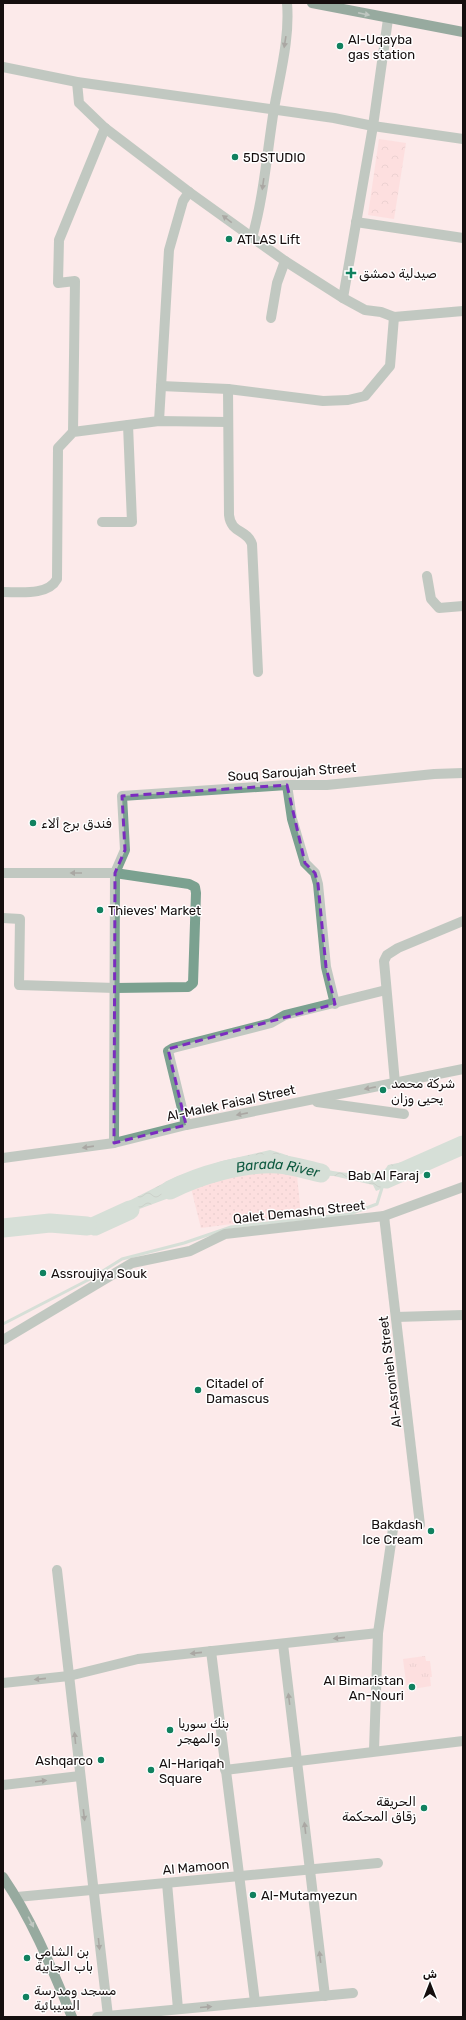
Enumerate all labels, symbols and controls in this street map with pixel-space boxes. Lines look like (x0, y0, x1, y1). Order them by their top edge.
one-way arrow (357, 11, 370, 17)
place label: Al-Uqayba gas station (348, 32, 415, 63)
one-way arrow (282, 36, 288, 48)
marker: Al-Uqayba gas station (335, 41, 345, 51)
place label: 5DSTUDIO (243, 150, 306, 165)
marker: 5DSTUDIO (230, 152, 240, 162)
one-way arrow (260, 178, 266, 190)
one-way arrow (221, 215, 232, 223)
place label: ATLAS Lift (237, 232, 300, 247)
marker: ATLAS Lift (224, 234, 234, 244)
place label: صيدلية دمشق (359, 266, 437, 282)
marker: صيدلية دمشق (346, 268, 356, 278)
street label: Souq Saroujah Street (227, 760, 357, 784)
place label: فندق برج ألاء (41, 816, 112, 833)
marker: فندق برج ألاء (28, 818, 38, 828)
one-way arrow (69, 870, 82, 876)
place label: Thieves' Market (108, 903, 201, 918)
marker: Thieves' Market (95, 905, 105, 915)
place label: شركة محمد يحيى وزان (391, 1076, 455, 1107)
street label: Al-Malek Faisal Street (165, 1082, 297, 1124)
marker: شركة محمد يحيى وزان (378, 1085, 388, 1095)
one-way arrow (364, 1086, 376, 1092)
one-way arrow (236, 1111, 249, 1117)
one-way arrow (82, 1144, 94, 1150)
water label: Barada River (234, 1155, 322, 1181)
place label: Bab Al Faraj (348, 1168, 419, 1183)
marker: Bab Al Faraj (422, 1170, 432, 1180)
street label: Qalet Demashq Street (232, 1198, 366, 1226)
place label: Assroujiya Souk (51, 1266, 147, 1281)
marker: Assroujiya Souk (38, 1268, 48, 1278)
street label: Al-Asronieh Street (376, 1315, 404, 1429)
place label: Citadel of Damascus (206, 1376, 269, 1406)
marker: Citadel of Damascus (193, 1385, 203, 1395)
place label: Bakdash Ice Cream (362, 1517, 423, 1547)
marker: Bakdash Ice Cream (426, 1526, 436, 1536)
one-way arrow (333, 1634, 345, 1641)
one-way arrow (190, 1650, 202, 1656)
place label: Al Bimaristan An-Nouri (324, 1673, 404, 1703)
one-way arrow (34, 1676, 46, 1682)
marker: Al Bimaristan An-Nouri (407, 1682, 417, 1692)
one-way arrow (286, 1693, 293, 1705)
place label: بنك سوريا والمهجر (177, 1716, 229, 1747)
marker: بنك سوريا والمهجر (165, 1725, 175, 1735)
one-way arrow (72, 1731, 79, 1744)
place label: Ashqarco (35, 1753, 93, 1768)
marker: Ashqarco (96, 1755, 106, 1765)
place label: Al-Hariqah Square (159, 1756, 224, 1786)
marker: Al-Hariqah Square (146, 1765, 156, 1775)
one-way arrow (35, 1778, 47, 1784)
place label: الحريقة زقاق المحكمة (342, 1794, 416, 1825)
marker: الحريقة زقاق المحكمة (419, 1803, 429, 1813)
one-way arrow (81, 1809, 87, 1821)
one-way arrow (302, 1822, 308, 1834)
street label: Al Mamoon (162, 1857, 230, 1877)
place label: Al-Mutamyezun (261, 1888, 357, 1903)
marker: Al-Mutamyezun (248, 1890, 258, 1900)
one-way arrow (28, 1916, 34, 1928)
one-way arrow (96, 1938, 103, 1950)
place label: بن الشامي باب الجابية (35, 1944, 93, 1974)
one-way arrow (317, 1951, 324, 1963)
marker: بن الشامي باب الجابية (22, 1953, 32, 1963)
north arrow (410, 1964, 450, 2004)
text: ش (423, 1968, 437, 1981)
place label: مسجد ومدرسة السيبائية (34, 1983, 116, 2013)
marker: مسجد ومدرسة السيبائية (21, 1992, 31, 2002)
one-way arrow (200, 2003, 212, 2010)

